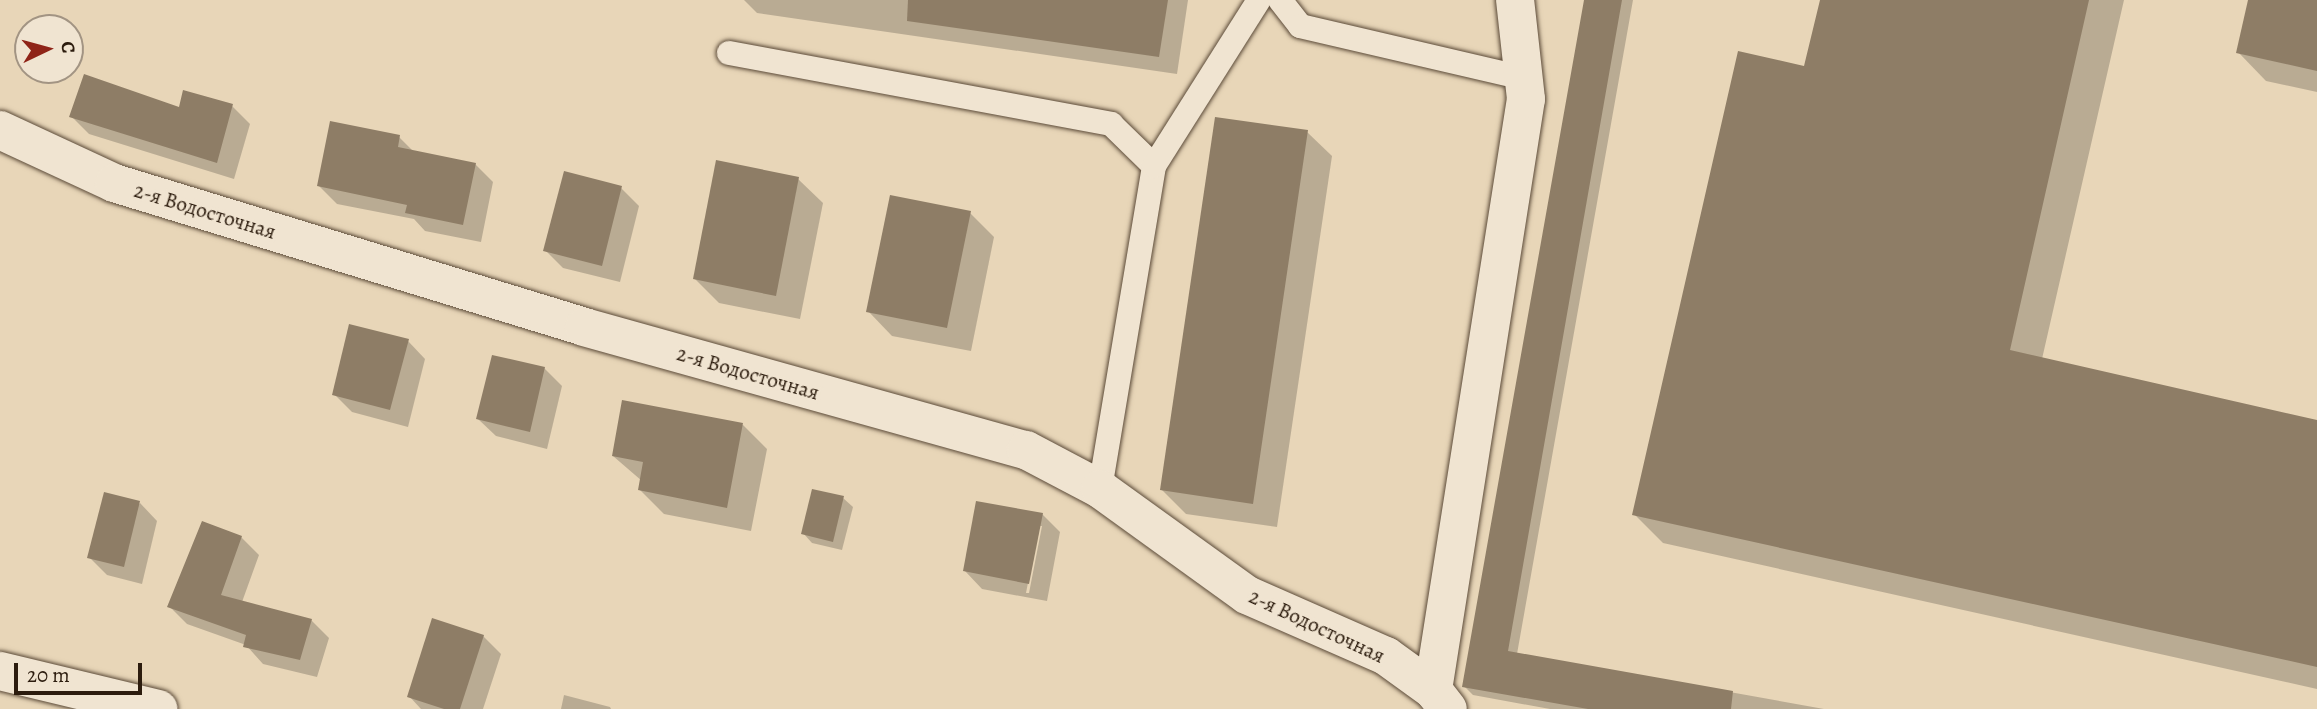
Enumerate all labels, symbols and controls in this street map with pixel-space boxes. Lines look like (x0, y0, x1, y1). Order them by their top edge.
north arrow (14, 14, 84, 84)
text: С (54, 40, 81, 54)
street label: 2-я Водосточная (131, 177, 279, 245)
street label: 2-я Водосточная (674, 341, 822, 405)
street label: 2-я Водосточная (1245, 584, 1389, 668)
scale bar (18, 650, 145, 694)
text: 20 m (27, 661, 70, 689)

